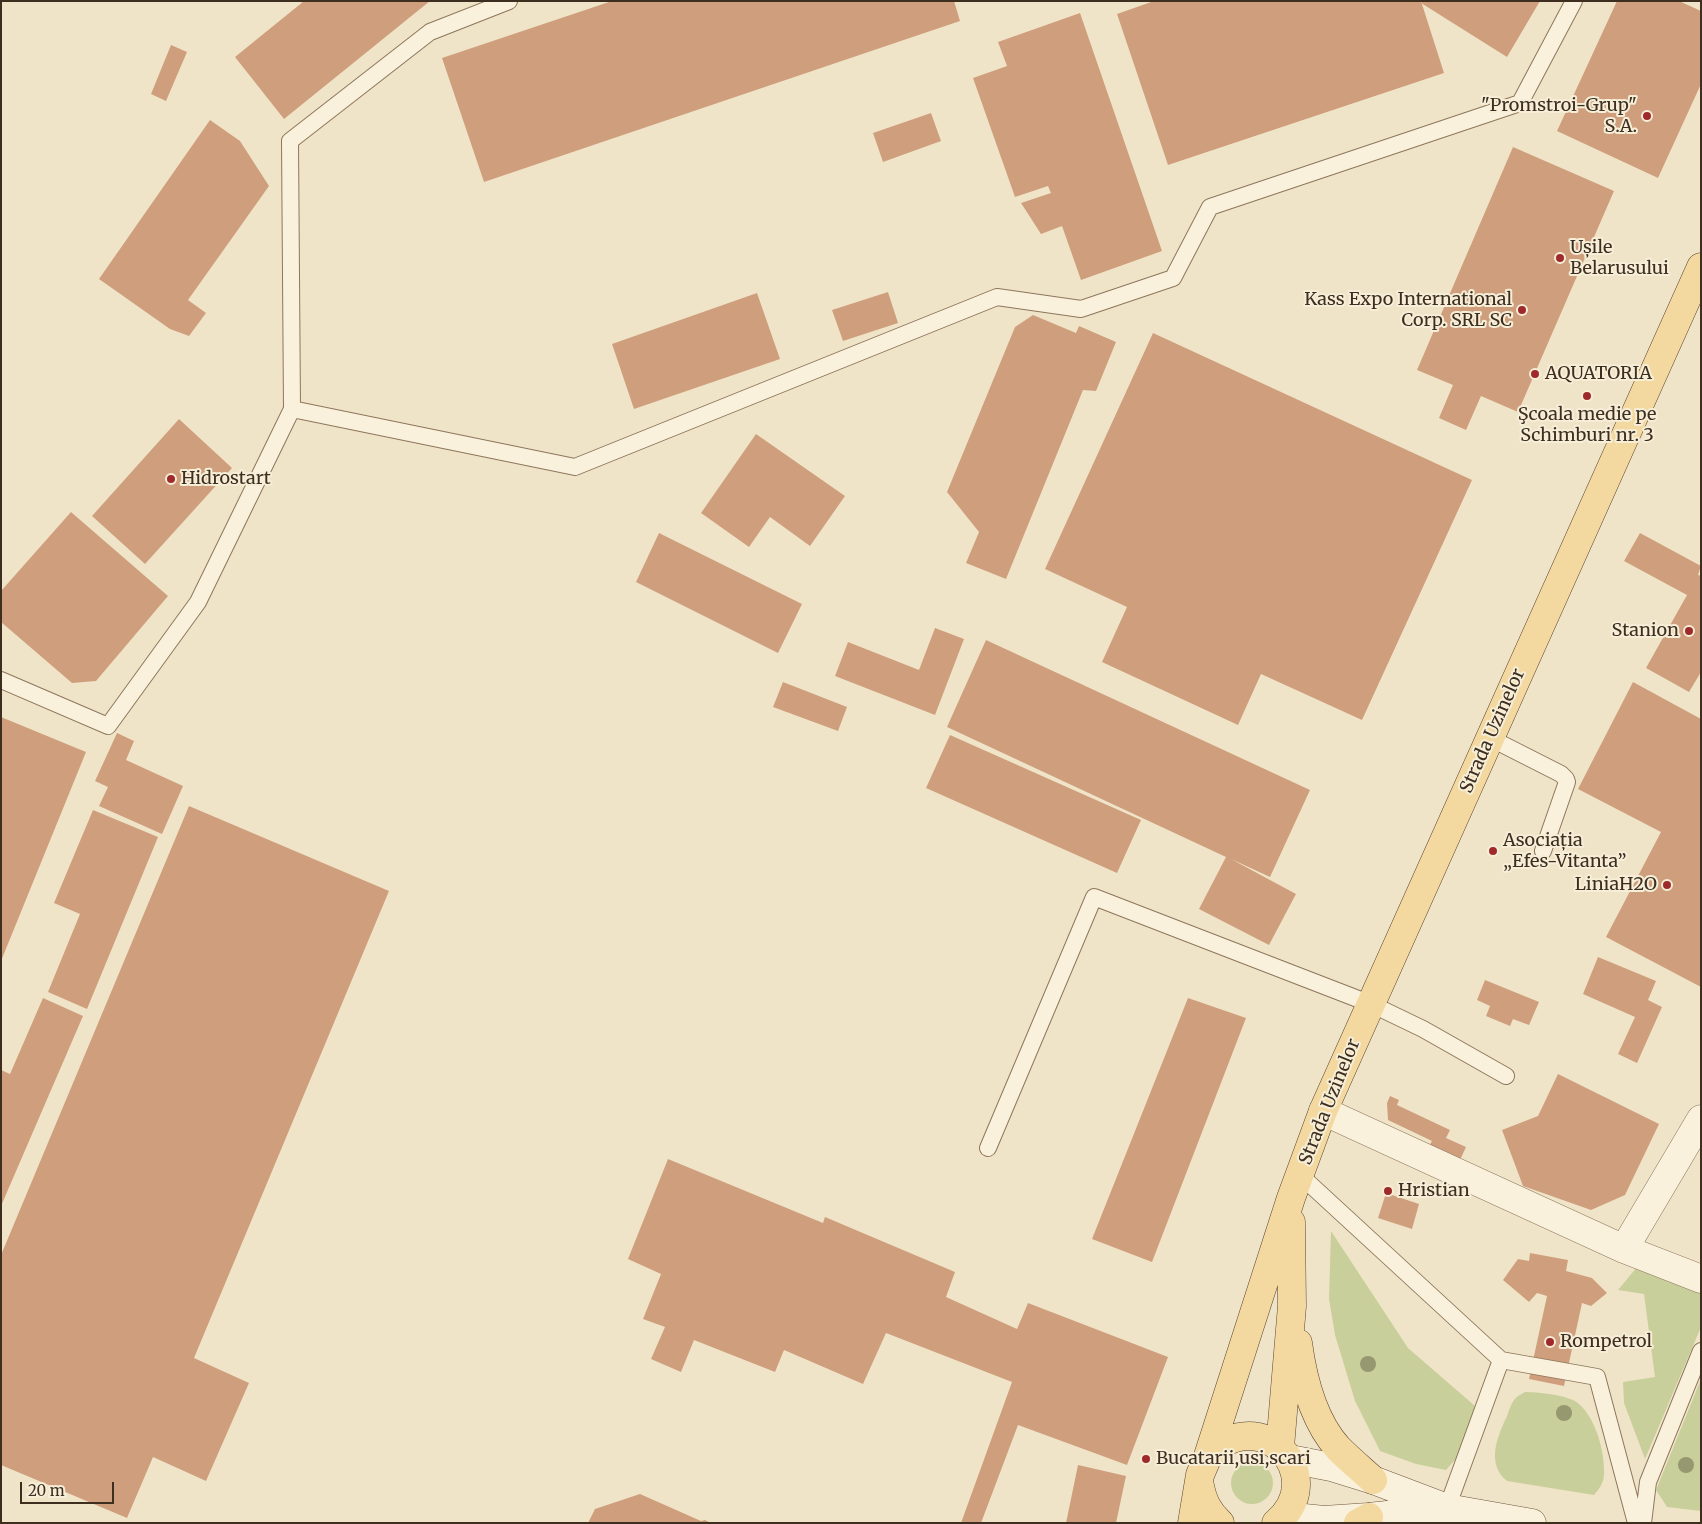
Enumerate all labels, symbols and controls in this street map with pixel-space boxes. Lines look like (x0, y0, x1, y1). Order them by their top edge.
place label: "Promstroi-Grup" S.A. (1481, 95, 1637, 138)
marker: "Promstroi-Grup" S.A. (1641, 110, 1653, 122)
place label: Ușile Belarusului (1570, 237, 1669, 280)
marker: Ușile Belarusului (1554, 252, 1566, 264)
place label: Kass Expo International Corp. SRL SC (1304, 289, 1512, 332)
marker: Kass Expo International Corp. SRL SC (1516, 304, 1528, 316)
place label: AQUATORIA (1545, 363, 1652, 385)
marker: AQUATORIA (1529, 368, 1541, 380)
marker: Şcoala medie pe Schimburi nr. 3 (1581, 390, 1593, 402)
place label: Şcoala medie pe Schimburi nr. 3 (1518, 404, 1656, 446)
place label: Hidrostart (181, 468, 271, 490)
marker: Hidrostart (165, 473, 177, 485)
place label: Stanion (1612, 620, 1679, 642)
marker: Stanion (1683, 625, 1695, 637)
street label: Strada Uzinelor (1456, 665, 1530, 797)
place label: Asociația „Efes-Vitanta” (1503, 830, 1626, 872)
marker: Asociația „Efes-Vitanta” (1487, 845, 1499, 857)
place label: LiniaH2O (1575, 874, 1657, 896)
marker: LiniaH2O (1661, 879, 1673, 891)
street label: Strada Uzinelor (1295, 1036, 1365, 1168)
place label: Hristian (1398, 1180, 1470, 1202)
marker: Hristian (1382, 1185, 1394, 1197)
place label: Rompetrol (1560, 1331, 1652, 1353)
marker: Rompetrol (1544, 1336, 1556, 1348)
place label: Bucatarii,usi,scari (1156, 1448, 1311, 1470)
marker: Bucatarii,usi,scari (1140, 1453, 1152, 1465)
scale bar (22, 1472, 116, 1504)
text: 20 m (28, 1481, 65, 1500)

